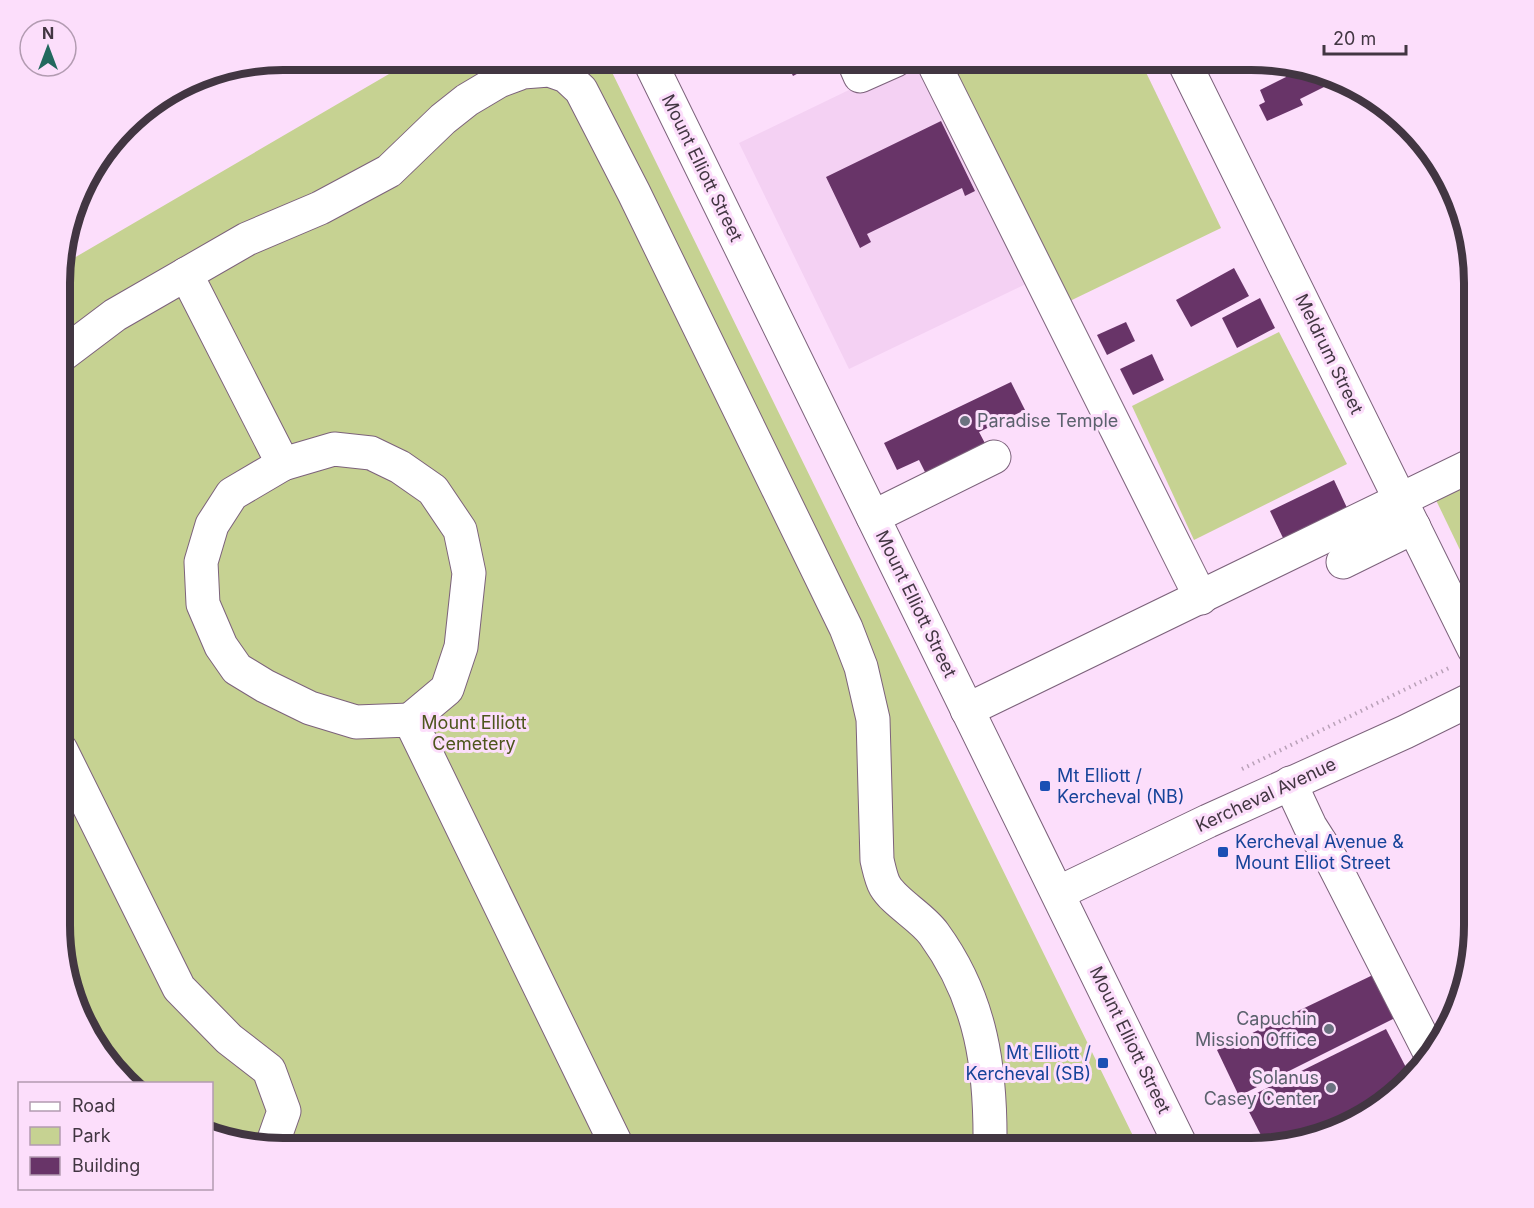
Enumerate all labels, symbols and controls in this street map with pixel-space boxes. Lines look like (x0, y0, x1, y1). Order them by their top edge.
north arrow (18, 18, 78, 78)
scale bar (1324, 18, 1406, 56)
text: N (42, 23, 54, 43)
text: 20 m (1333, 28, 1376, 49)
street label: Mount Elliott Street (658, 91, 747, 245)
street label: Meldrum Street (1291, 290, 1368, 417)
place label: Paradise Temple (977, 410, 1118, 431)
marker: Paradise Temple (958, 414, 972, 428)
street label: Mount Elliott Street (872, 527, 961, 681)
park label: Mount Elliott Cemetery (421, 712, 527, 754)
street label: Kercheval Avenue (1192, 753, 1339, 836)
place label: Mt Elliott / Kercheval (NB) (1057, 765, 1184, 807)
marker: Mt Elliott / Kercheval (NB) (1038, 779, 1052, 793)
place label: Kercheval Avenue & Mount Elliot Street (1235, 831, 1404, 873)
marker: Kercheval Avenue & Mount Elliot Street (1216, 845, 1230, 859)
street label: Mount Elliott Street (1086, 963, 1175, 1117)
place label: Capuchin Mission Office (1195, 1008, 1317, 1050)
marker: Capuchin Mission Office (1322, 1022, 1336, 1036)
place label: Mt Elliott / Kercheval (SB) (966, 1042, 1092, 1084)
marker: Mt Elliott / Kercheval (SB) (1096, 1056, 1110, 1070)
place label: Solanus Casey Center (1204, 1067, 1319, 1109)
marker: Solanus Casey Center (1324, 1081, 1338, 1095)
legend (18, 1082, 213, 1190)
text: Road (72, 1095, 115, 1116)
text: Park (72, 1125, 111, 1146)
text: Building (72, 1155, 140, 1176)

